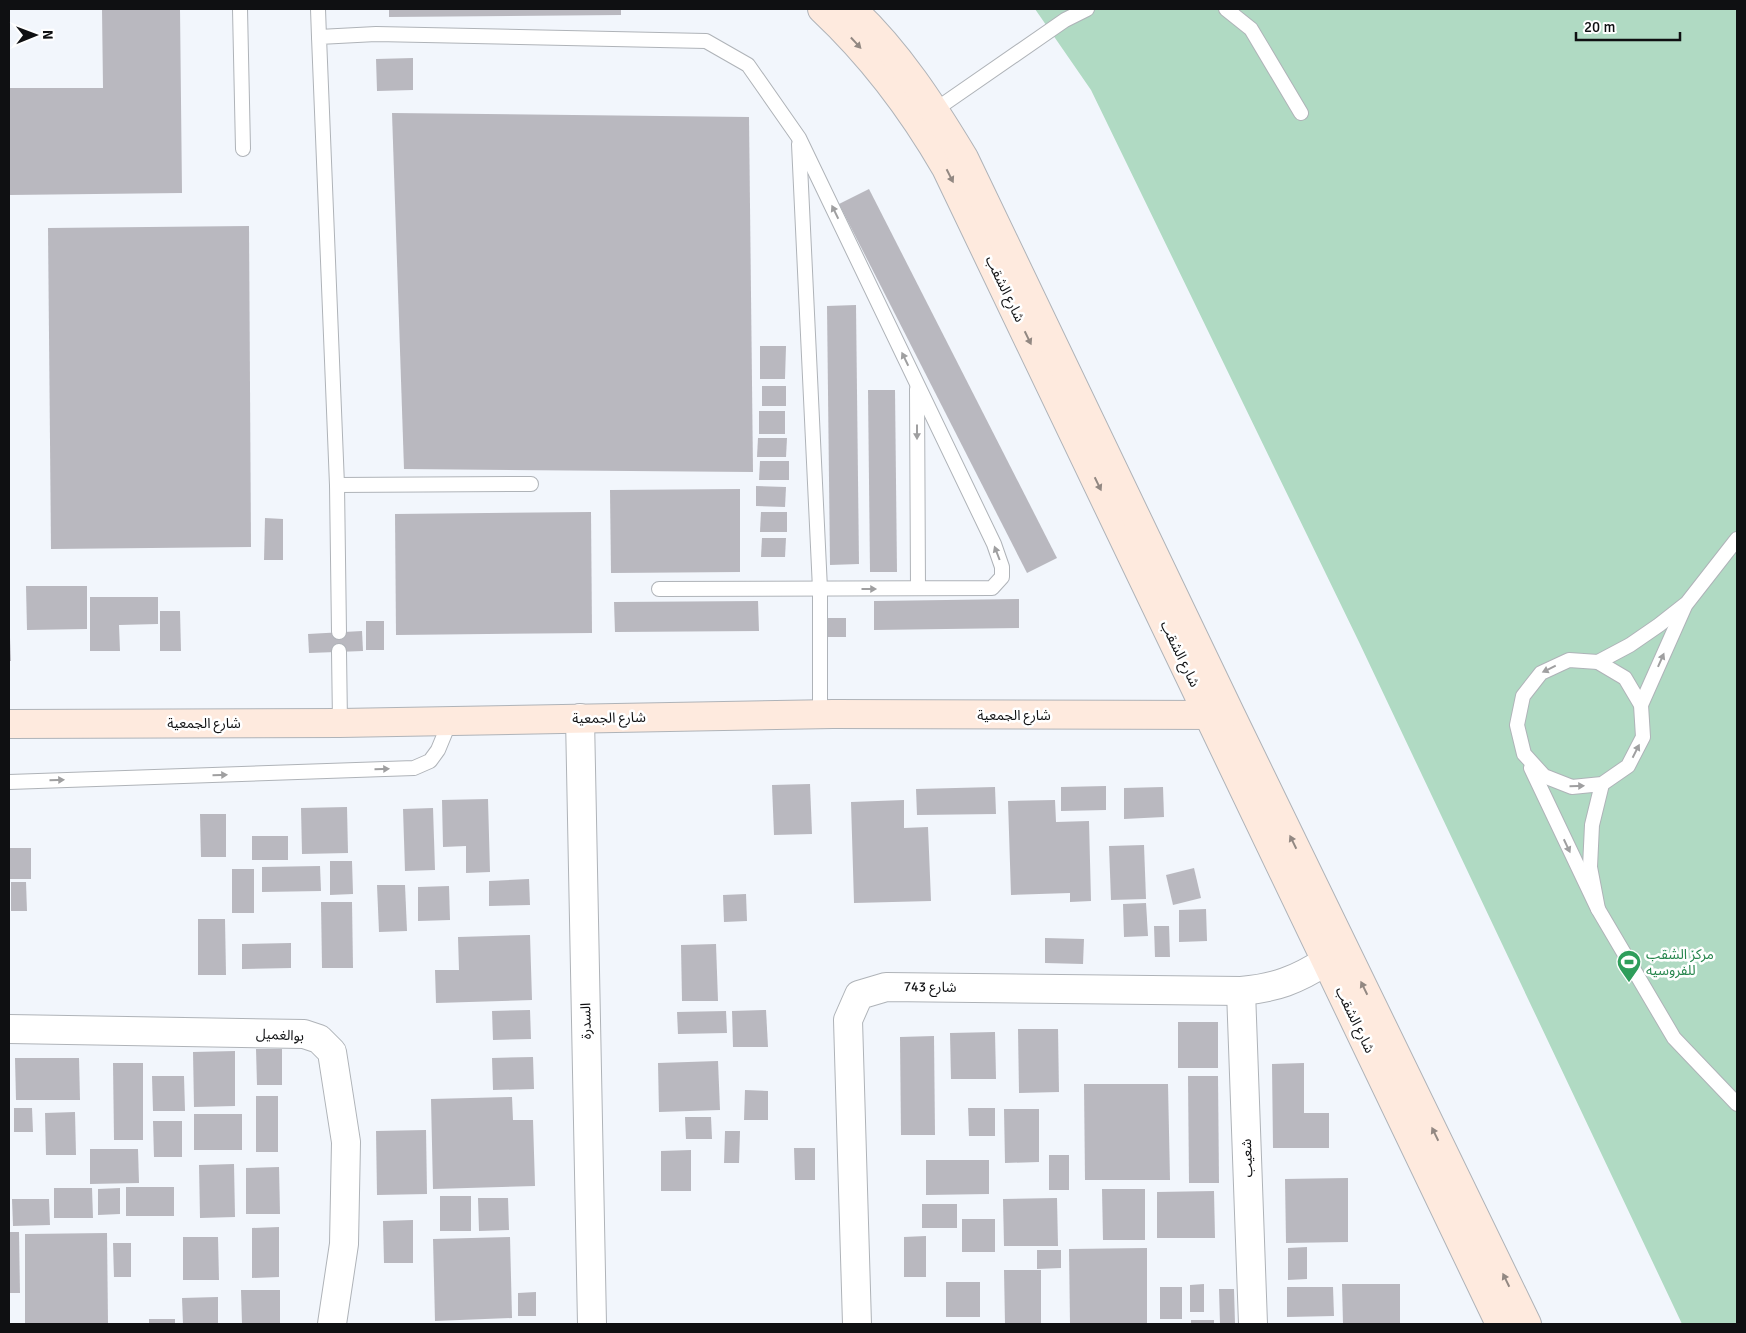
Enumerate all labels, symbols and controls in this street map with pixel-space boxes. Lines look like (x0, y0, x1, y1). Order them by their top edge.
north arrow (10, 10, 60, 60)
scale bar (1576, 10, 1680, 42)
text: 20 m (1584, 18, 1615, 36)
text: N (39, 30, 56, 40)
one-way arrow (850, 37, 862, 49)
one-way arrow (946, 168, 954, 183)
one-way arrow (830, 205, 838, 219)
street label: شارع الشقب (980, 253, 1028, 326)
one-way arrow (1024, 331, 1032, 345)
one-way arrow (901, 352, 909, 366)
one-way arrow (913, 425, 921, 441)
one-way arrow (1095, 477, 1103, 491)
one-way arrow (993, 545, 1001, 560)
one-way arrow (861, 585, 877, 593)
street label: شارع الشقب (1155, 618, 1203, 691)
one-way arrow (1658, 653, 1666, 667)
one-way arrow (1542, 666, 1556, 674)
street label: شارع الجمعية (977, 707, 1051, 726)
street label: شارع الجمعية (572, 709, 646, 729)
street label: شارع الجمعية (167, 715, 241, 734)
one-way arrow (1632, 744, 1640, 758)
one-way arrow (375, 765, 391, 773)
one-way arrow (212, 770, 228, 778)
one-way arrow (50, 776, 66, 784)
one-way arrow (1569, 782, 1585, 790)
one-way arrow (1289, 835, 1297, 849)
one-way arrow (1563, 838, 1571, 853)
place label: مركز الشقب للفروسيه (1646, 946, 1714, 979)
sports icon: مركز الشقب للفروسيه (1616, 949, 1642, 983)
street label: شارع 743 (903, 978, 957, 998)
one-way arrow (1360, 981, 1368, 995)
street label: شارع الشقب (1330, 984, 1378, 1057)
street label: السدرة (577, 1003, 595, 1039)
street label: بوالغميل (255, 1025, 305, 1045)
one-way arrow (1431, 1127, 1439, 1141)
street label: شعيب (1238, 1138, 1256, 1178)
one-way arrow (1501, 1273, 1510, 1288)

